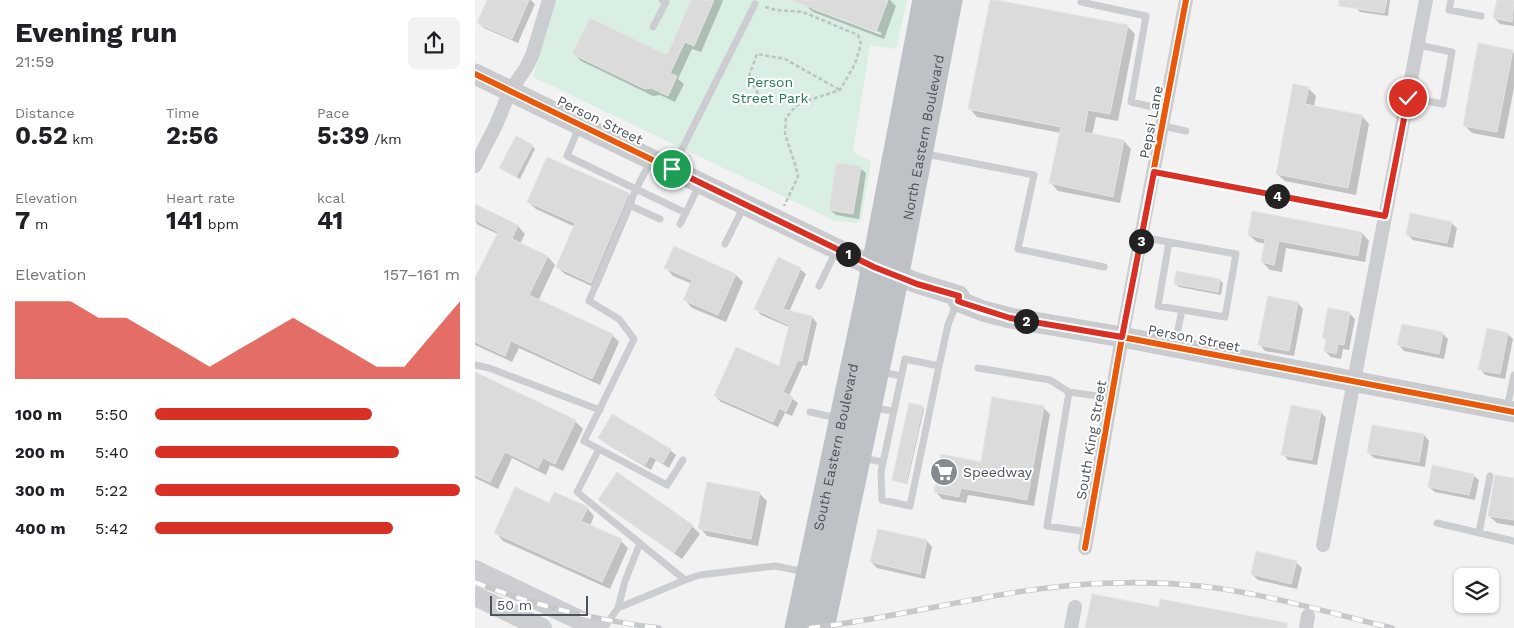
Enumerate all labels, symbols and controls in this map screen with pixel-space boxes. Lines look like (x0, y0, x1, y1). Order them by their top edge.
text: Evening run (15, 16, 177, 49)
button: share (408, 17, 460, 69)
text: 21:59 (15, 52, 55, 71)
street label: North Eastern Boulevard (899, 53, 947, 222)
park label: Person Street Park (731, 74, 809, 106)
pin (1387, 77, 1429, 119)
street label: Pepsi Lane (1136, 84, 1166, 160)
icon: check (1394, 84, 1422, 112)
street label: Person Street (555, 92, 646, 148)
text: Distance (15, 105, 75, 121)
text: Time (166, 105, 199, 121)
text: Pace (317, 105, 349, 121)
text: 0.52 (15, 121, 68, 150)
text: 2:56 (166, 121, 218, 150)
text: 5:39 (317, 121, 369, 150)
text: km (68, 131, 94, 147)
text: /km (369, 131, 402, 147)
pin (651, 148, 693, 190)
icon: arrive (658, 155, 686, 183)
pin: 4 (1265, 184, 1289, 208)
text: 4 (1273, 188, 1282, 204)
text: Elevation (15, 190, 78, 206)
text: Heart rate (166, 190, 235, 206)
text: kcal (317, 190, 345, 206)
text: 7 (15, 206, 30, 235)
text: 141 (166, 206, 203, 235)
text: 41 (317, 206, 343, 235)
text: m (30, 216, 48, 232)
text: bpm (203, 216, 239, 232)
pin: 3 (1129, 228, 1153, 254)
text: 3 (1137, 233, 1146, 249)
pin: 1 (835, 242, 861, 266)
text: 1 (845, 246, 852, 262)
text: Elevation (15, 265, 86, 284)
text: 157–161 m (383, 265, 460, 284)
pin: 2 (1013, 308, 1039, 334)
text: 2 (1022, 313, 1031, 329)
street label: Person Street (1147, 321, 1241, 355)
street label: South Eastern Boulevard (810, 362, 861, 532)
street label: South King Street (1073, 379, 1109, 501)
text: 100 m (15, 405, 62, 424)
text: 5:50 (95, 405, 128, 424)
text: 200 m (15, 443, 65, 462)
text: 5:40 (95, 443, 129, 462)
supermarket icon: Speedway (929, 457, 959, 487)
place label: Speedway (963, 464, 1033, 480)
text: 300 m (15, 481, 65, 500)
text: 5:22 (95, 481, 128, 500)
text: 400 m (15, 519, 66, 538)
text: 5:42 (95, 519, 128, 538)
map controls (1454, 568, 1499, 613)
button: layers (1454, 568, 1499, 613)
scale bar (490, 593, 587, 616)
text: 50 m (497, 597, 532, 613)

